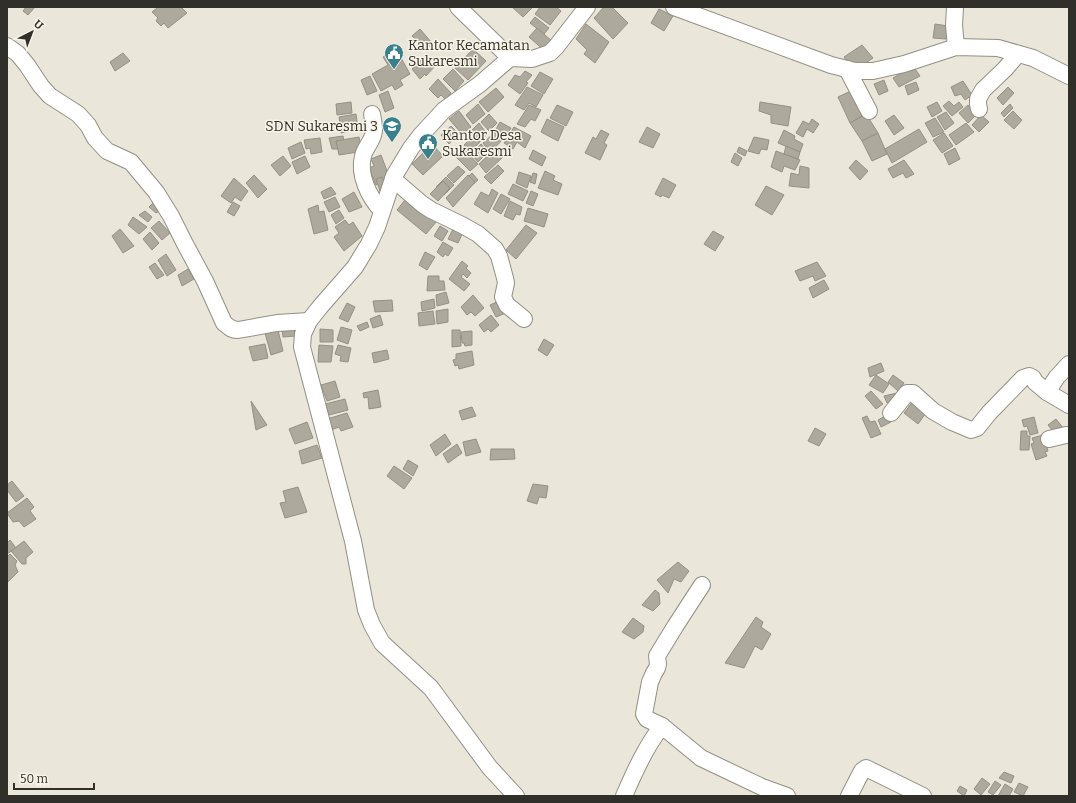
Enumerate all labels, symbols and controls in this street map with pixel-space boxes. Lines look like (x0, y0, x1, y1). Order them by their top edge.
north arrow (12, 12, 52, 52)
text: U (31, 17, 46, 33)
place label: Kantor Kecamatan Sukaresmi (408, 37, 530, 70)
public building icon: Kantor Kecamatan Sukaresmi (383, 42, 405, 70)
school or university icon: SDN Sukaresmi 3 (381, 115, 403, 143)
place label: SDN Sukaresmi 3 (265, 118, 378, 135)
place label: Kantor Desa Sukaresmi (442, 127, 522, 160)
public building icon: Kantor Desa Sukaresmi (417, 132, 439, 160)
scale bar (14, 765, 94, 791)
text: 50 m (20, 772, 49, 786)

